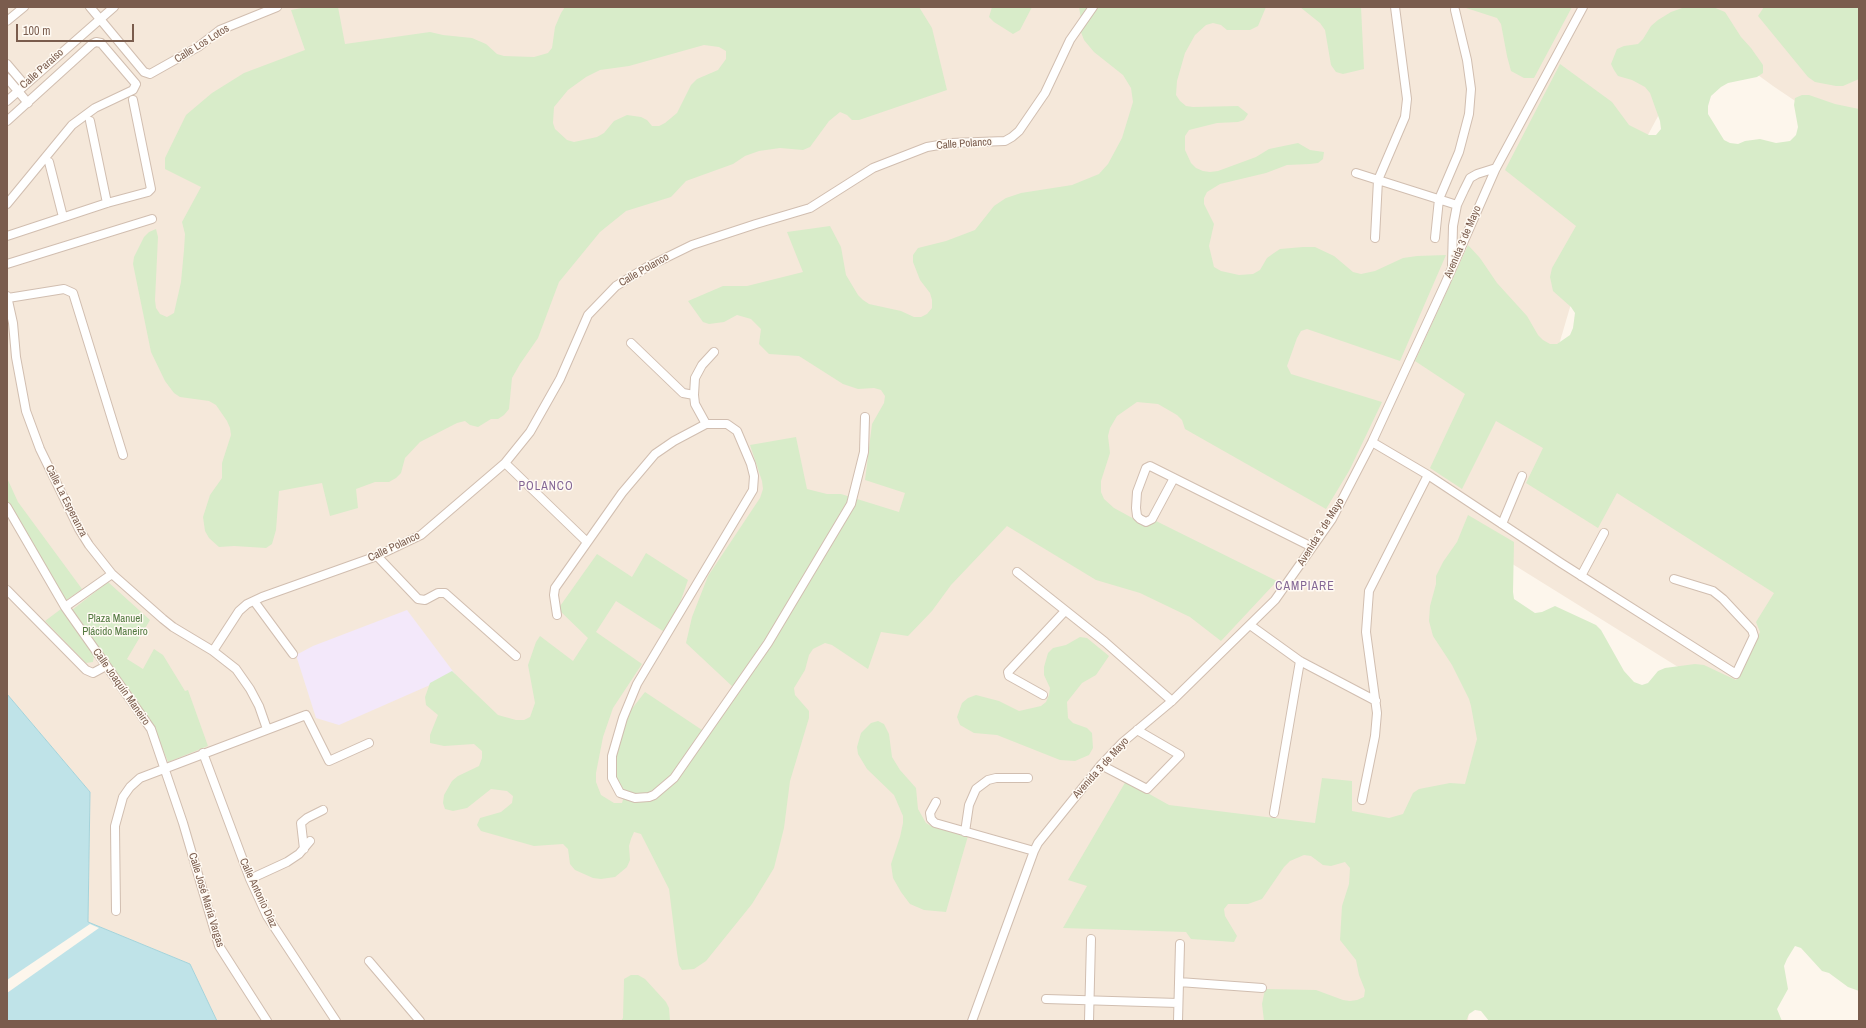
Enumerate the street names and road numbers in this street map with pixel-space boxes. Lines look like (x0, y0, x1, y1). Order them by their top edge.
street label: Calle Los Lotos (172, 22, 232, 66)
street label: Calle Paraíso (17, 46, 67, 92)
street label: Calle Polanco (936, 135, 992, 153)
street label: Avenida 3 de Mayo (1442, 204, 1484, 280)
street label: Calle Polanco (617, 250, 671, 290)
street label: Calle La Esperanza (42, 463, 90, 539)
street label: Avenida 3 de Mayo (1295, 496, 1347, 568)
street label: Calle Polanco (366, 529, 422, 565)
street label: Calle Joaquín Maneiro (90, 646, 152, 728)
street label: Avenida 3 de Mayo (1070, 735, 1132, 801)
street label: Calle José María Vargas (185, 851, 227, 949)
street label: Calle Antonio Díaz (236, 856, 280, 930)

